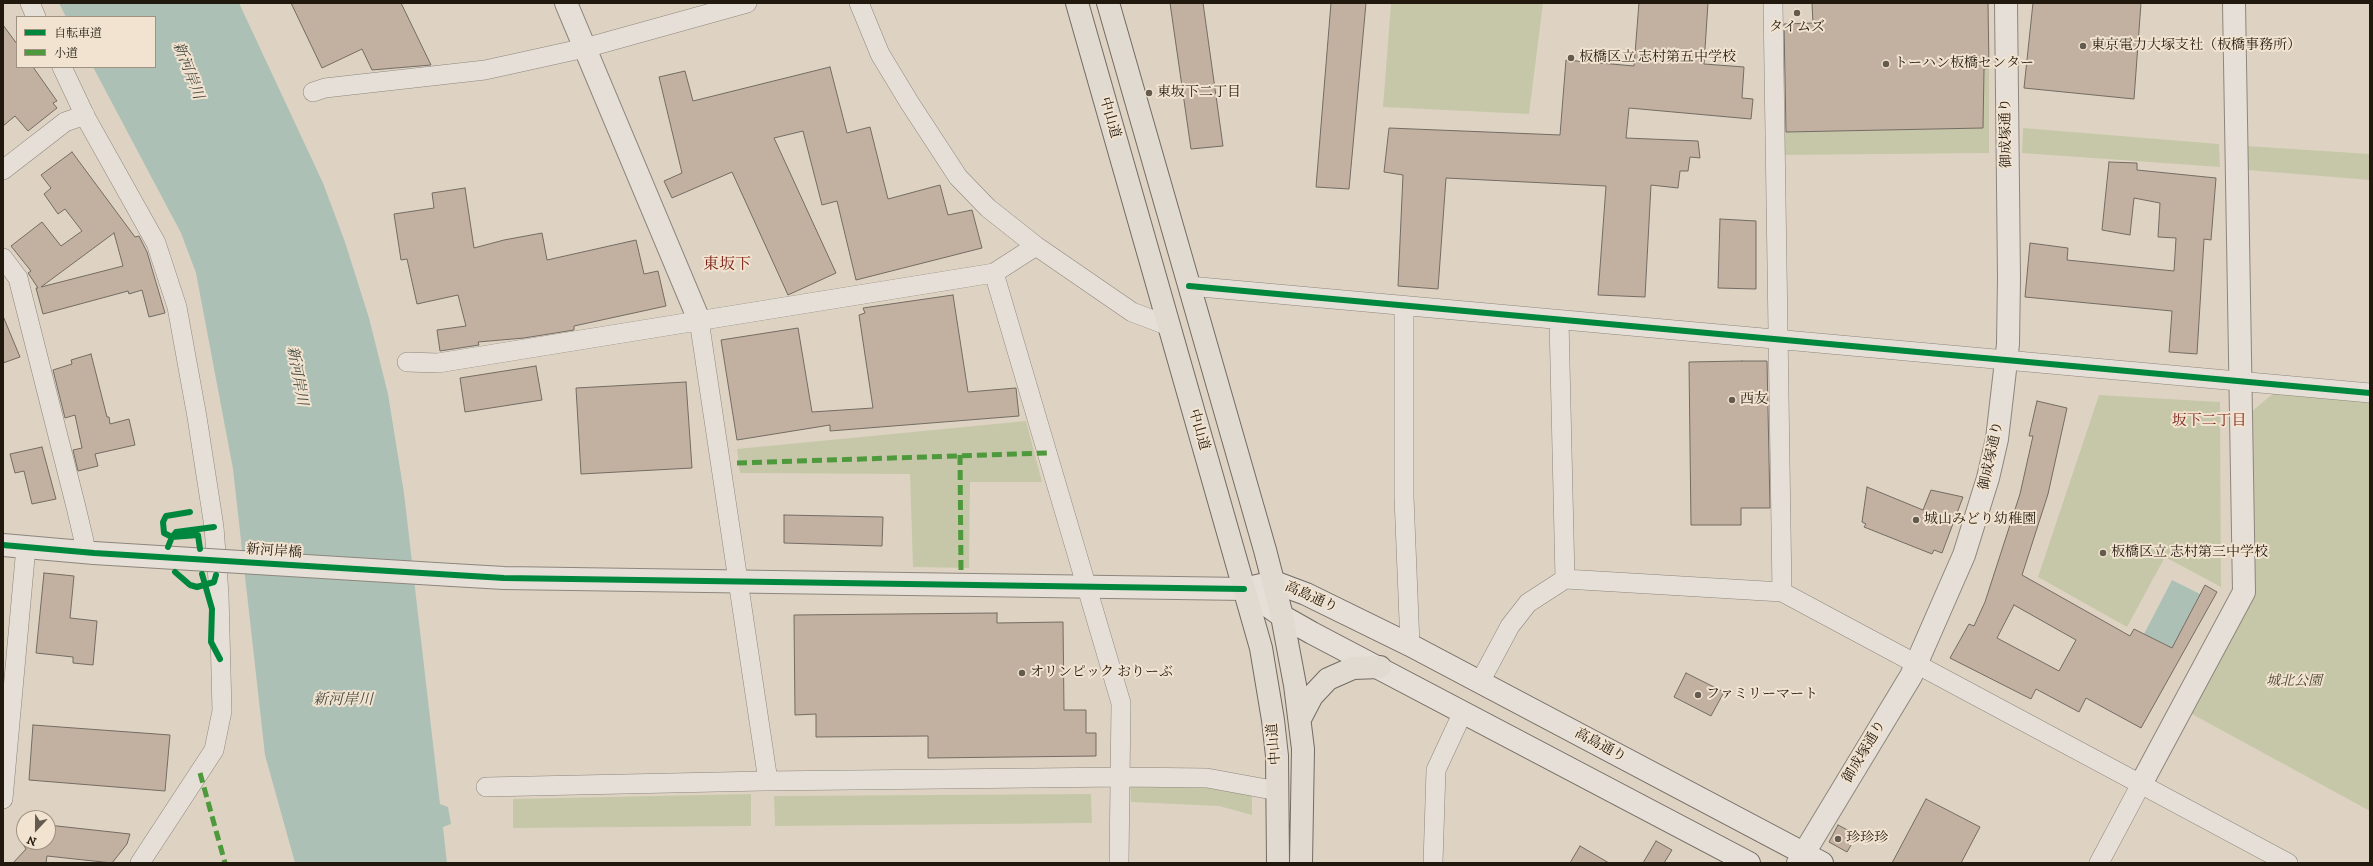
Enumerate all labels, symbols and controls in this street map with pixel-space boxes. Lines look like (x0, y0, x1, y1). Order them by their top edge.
marker: タイムズ (1792, 8, 1802, 18)
legend (16, 16, 156, 68)
place label: タイムズ (1769, 20, 1825, 36)
text: 自転車道 (54, 26, 102, 41)
place label: 東京電力大塚支社（板橋事務所） (2091, 38, 2301, 54)
water label: 新河岸川 (168, 40, 206, 102)
marker: 東京電力大塚支社（板橋事務所） (2078, 41, 2088, 51)
text: 小道 (54, 46, 78, 61)
place label: 板橋区立 志村第五中学校 (1579, 50, 1736, 66)
marker: 板橋区立 志村第五中学校 (1566, 53, 1576, 63)
place label: トーハン板橋センター (1894, 56, 2034, 72)
marker: トーハン板橋センター (1881, 59, 1891, 69)
place label: 東坂下二丁目 (1157, 85, 1241, 101)
marker: 東坂下二丁目 (1144, 88, 1154, 98)
street label: 中山道 (1095, 95, 1123, 141)
street label: 御成塚通り (1998, 98, 2016, 168)
district label: 東坂下 (703, 256, 751, 276)
water label: 新河岸川 (282, 345, 310, 407)
place label: 西友 (1740, 392, 1768, 408)
marker: 西友 (1727, 395, 1737, 405)
street label: 中山道 (1184, 407, 1212, 453)
district label: 坂下二丁目 (2172, 413, 2246, 431)
street label: 御成塚通り (1977, 420, 2007, 492)
place label: 城山みどり幼稚園 (1924, 512, 2036, 528)
marker: 城山みどり幼稚園 (1911, 515, 1921, 525)
street label: 新河岸橋 (245, 542, 303, 562)
place label: 板橋区立 志村第三中学校 (2111, 545, 2268, 561)
marker: 板橋区立 志村第三中学校 (2098, 548, 2108, 558)
street label: 高島通り (1282, 579, 1340, 617)
place label: オリンピック おりーぶ (1030, 665, 1173, 681)
marker: オリンピック おりーぶ (1017, 668, 1027, 678)
park label: 城北公園 (2266, 674, 2322, 690)
place label: ファミリーマート (1706, 687, 1818, 703)
marker: ファミリーマート (1693, 690, 1703, 700)
water label: 新河岸川 (313, 692, 373, 710)
street label: 御成塚通り (1840, 718, 1890, 786)
street label: 中山道 (1265, 722, 1285, 766)
street label: 高島通り (1571, 725, 1629, 767)
north arrow (16, 810, 56, 850)
place label: 珍珍珍 (1846, 831, 1888, 847)
text: N (25, 832, 39, 848)
marker: 珍珍珍 (1833, 834, 1843, 844)

